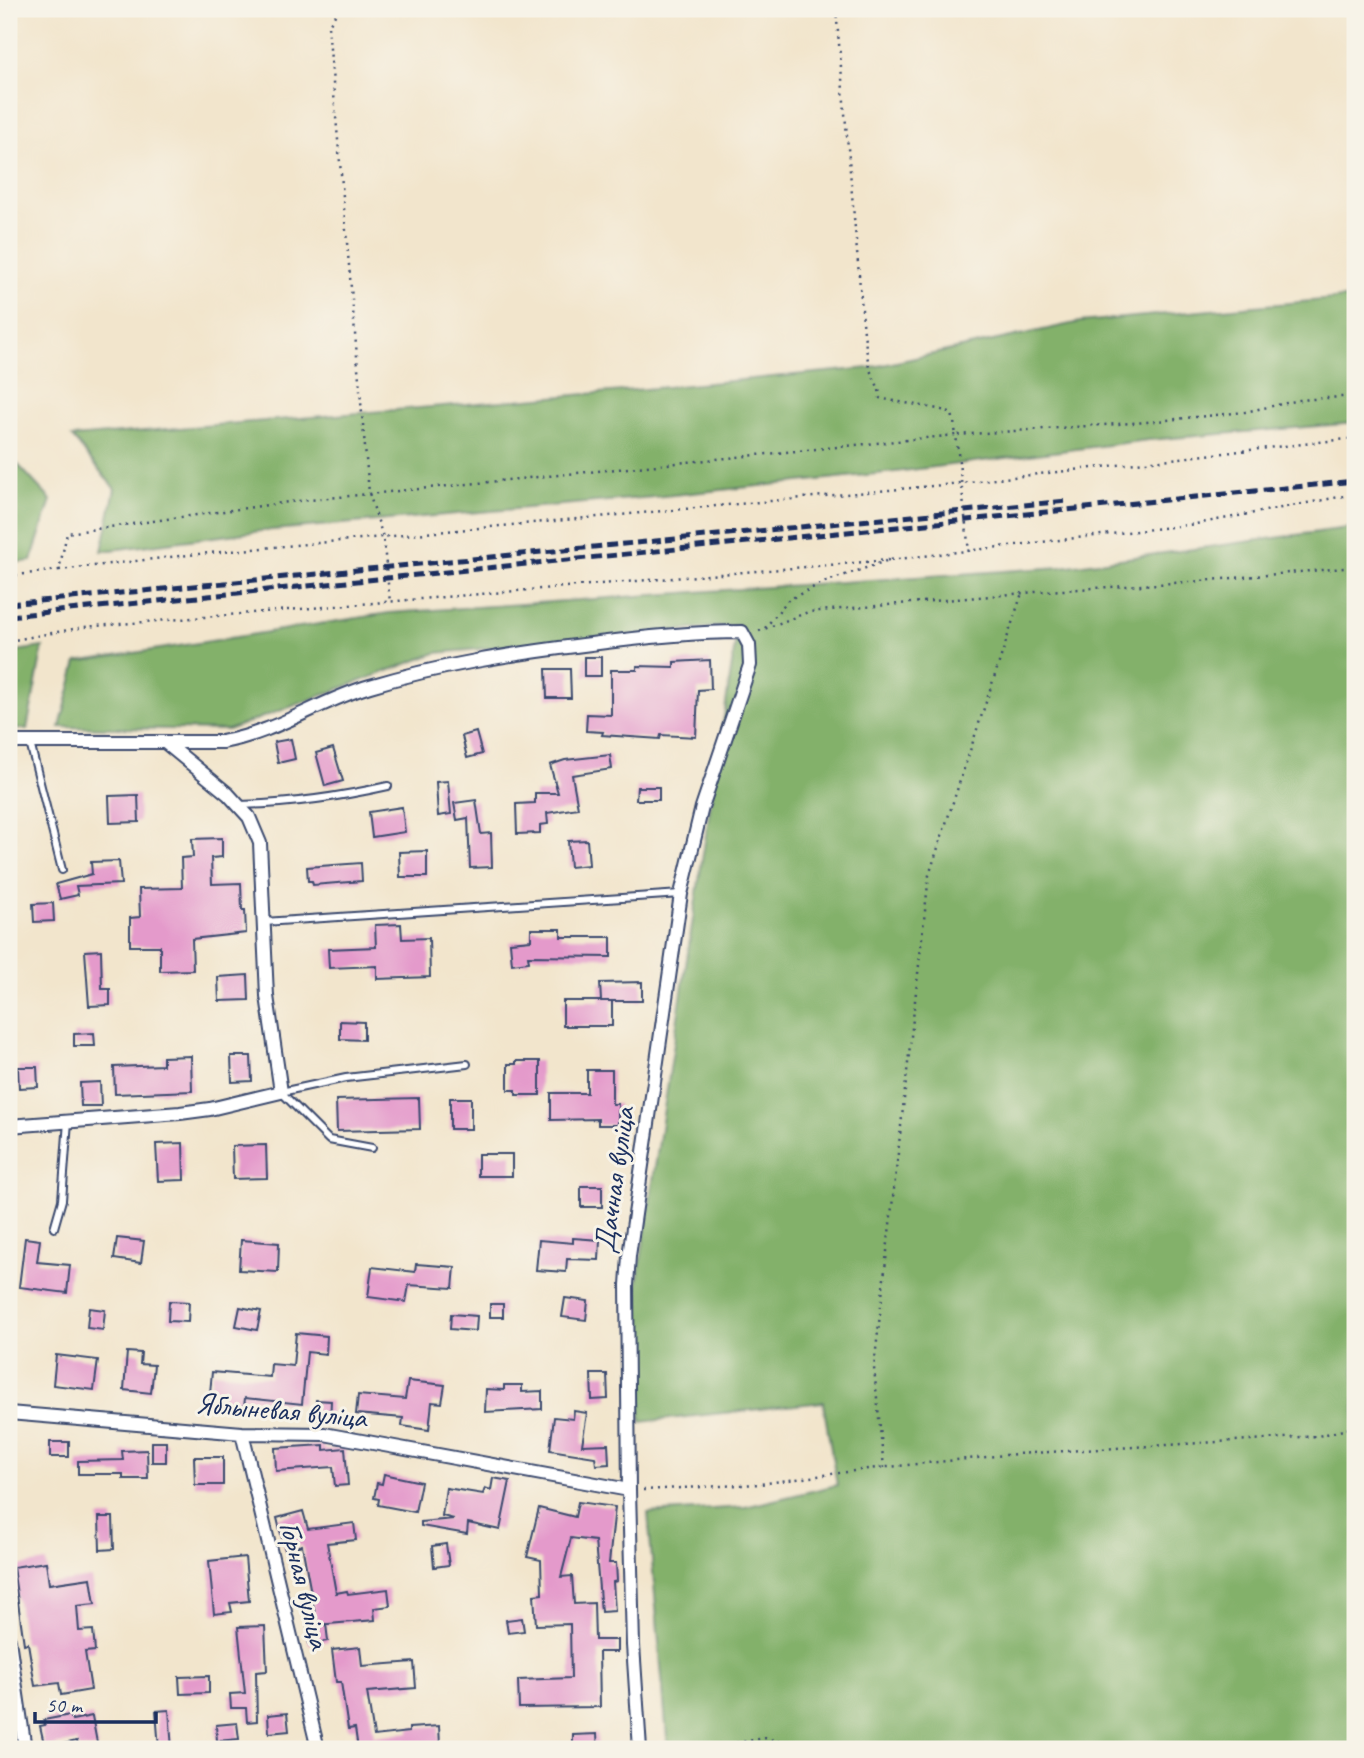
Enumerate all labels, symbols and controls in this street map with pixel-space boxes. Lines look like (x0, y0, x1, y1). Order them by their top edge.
street label: Дачная вуліца (585, 1103, 643, 1255)
street label: Яблыневая вуліца (194, 1384, 370, 1437)
street label: Горная вуліца (271, 1517, 340, 1655)
scale bar (35, 1681, 156, 1725)
text: 50 m (46, 1692, 84, 1718)

